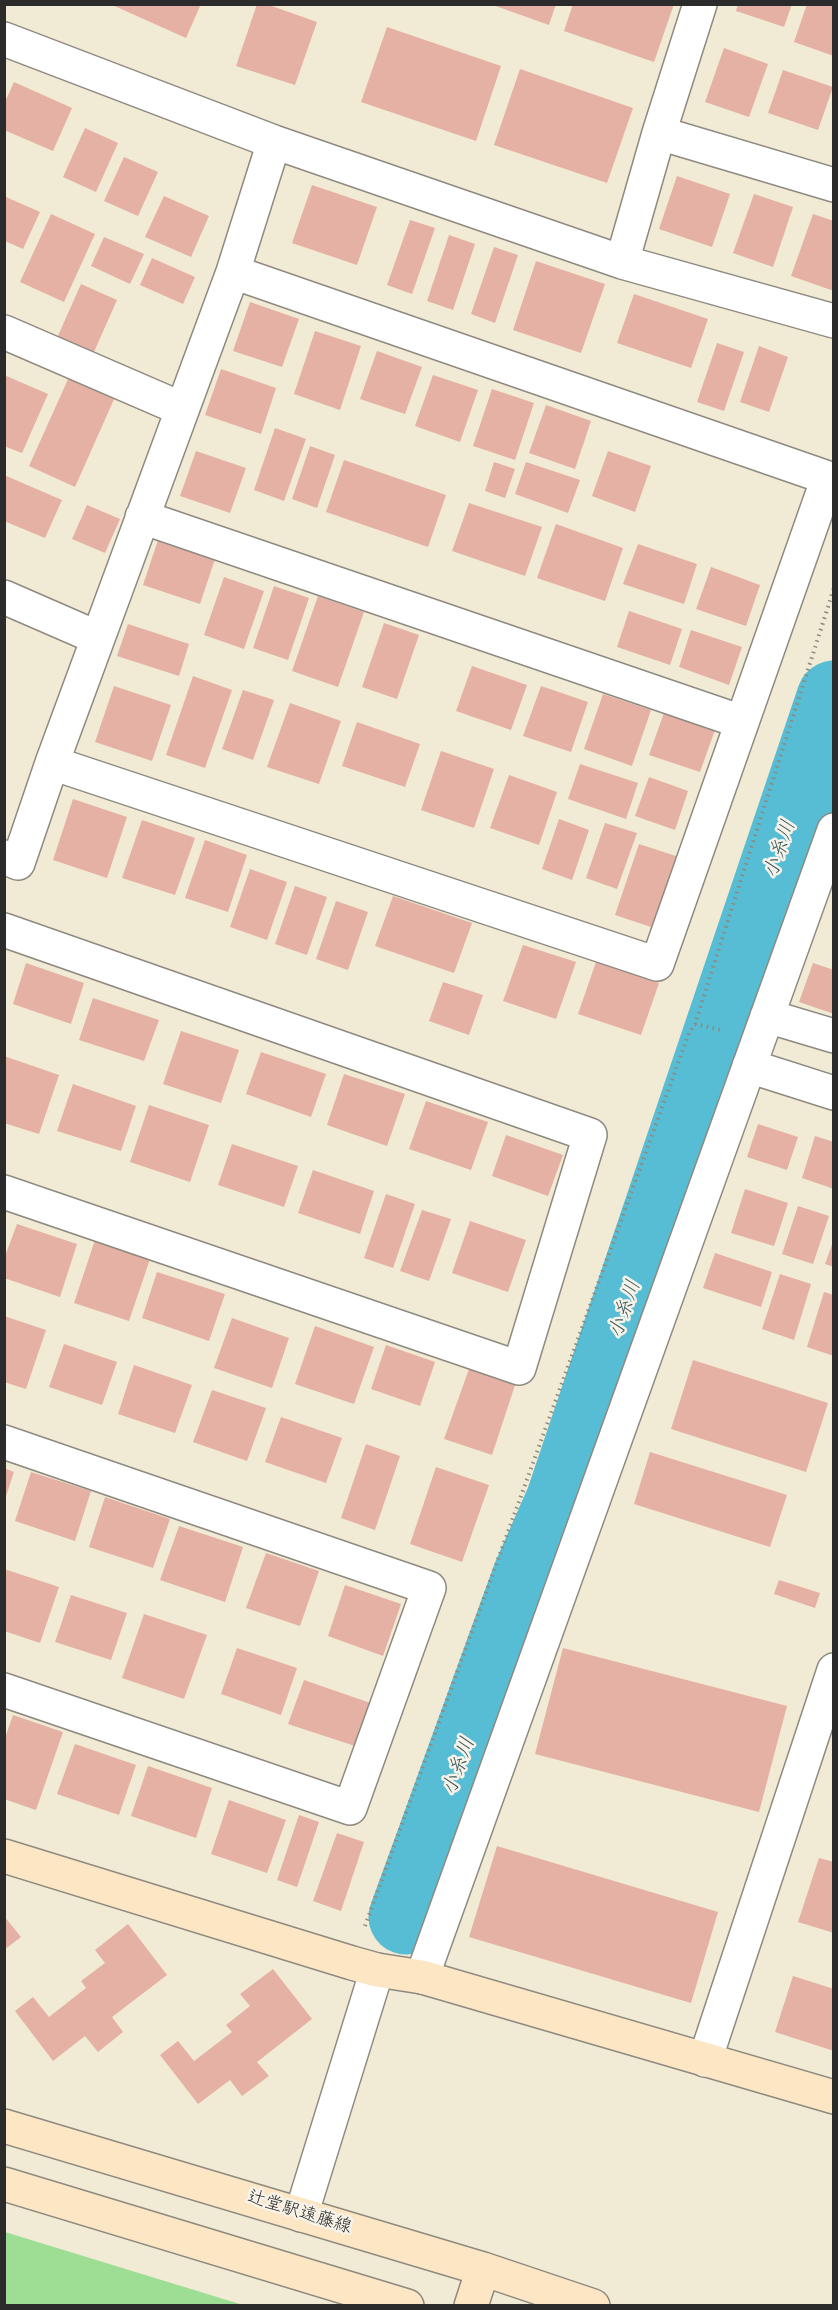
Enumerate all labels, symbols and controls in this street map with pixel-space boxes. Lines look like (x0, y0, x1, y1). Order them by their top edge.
water label: 小糸川 (761, 818, 803, 882)
water label: 小糸川 (606, 1278, 648, 1342)
water label: 小糸川 (439, 1735, 483, 1799)
street label: 辻堂駅遠藤線 (244, 2188, 354, 2240)

